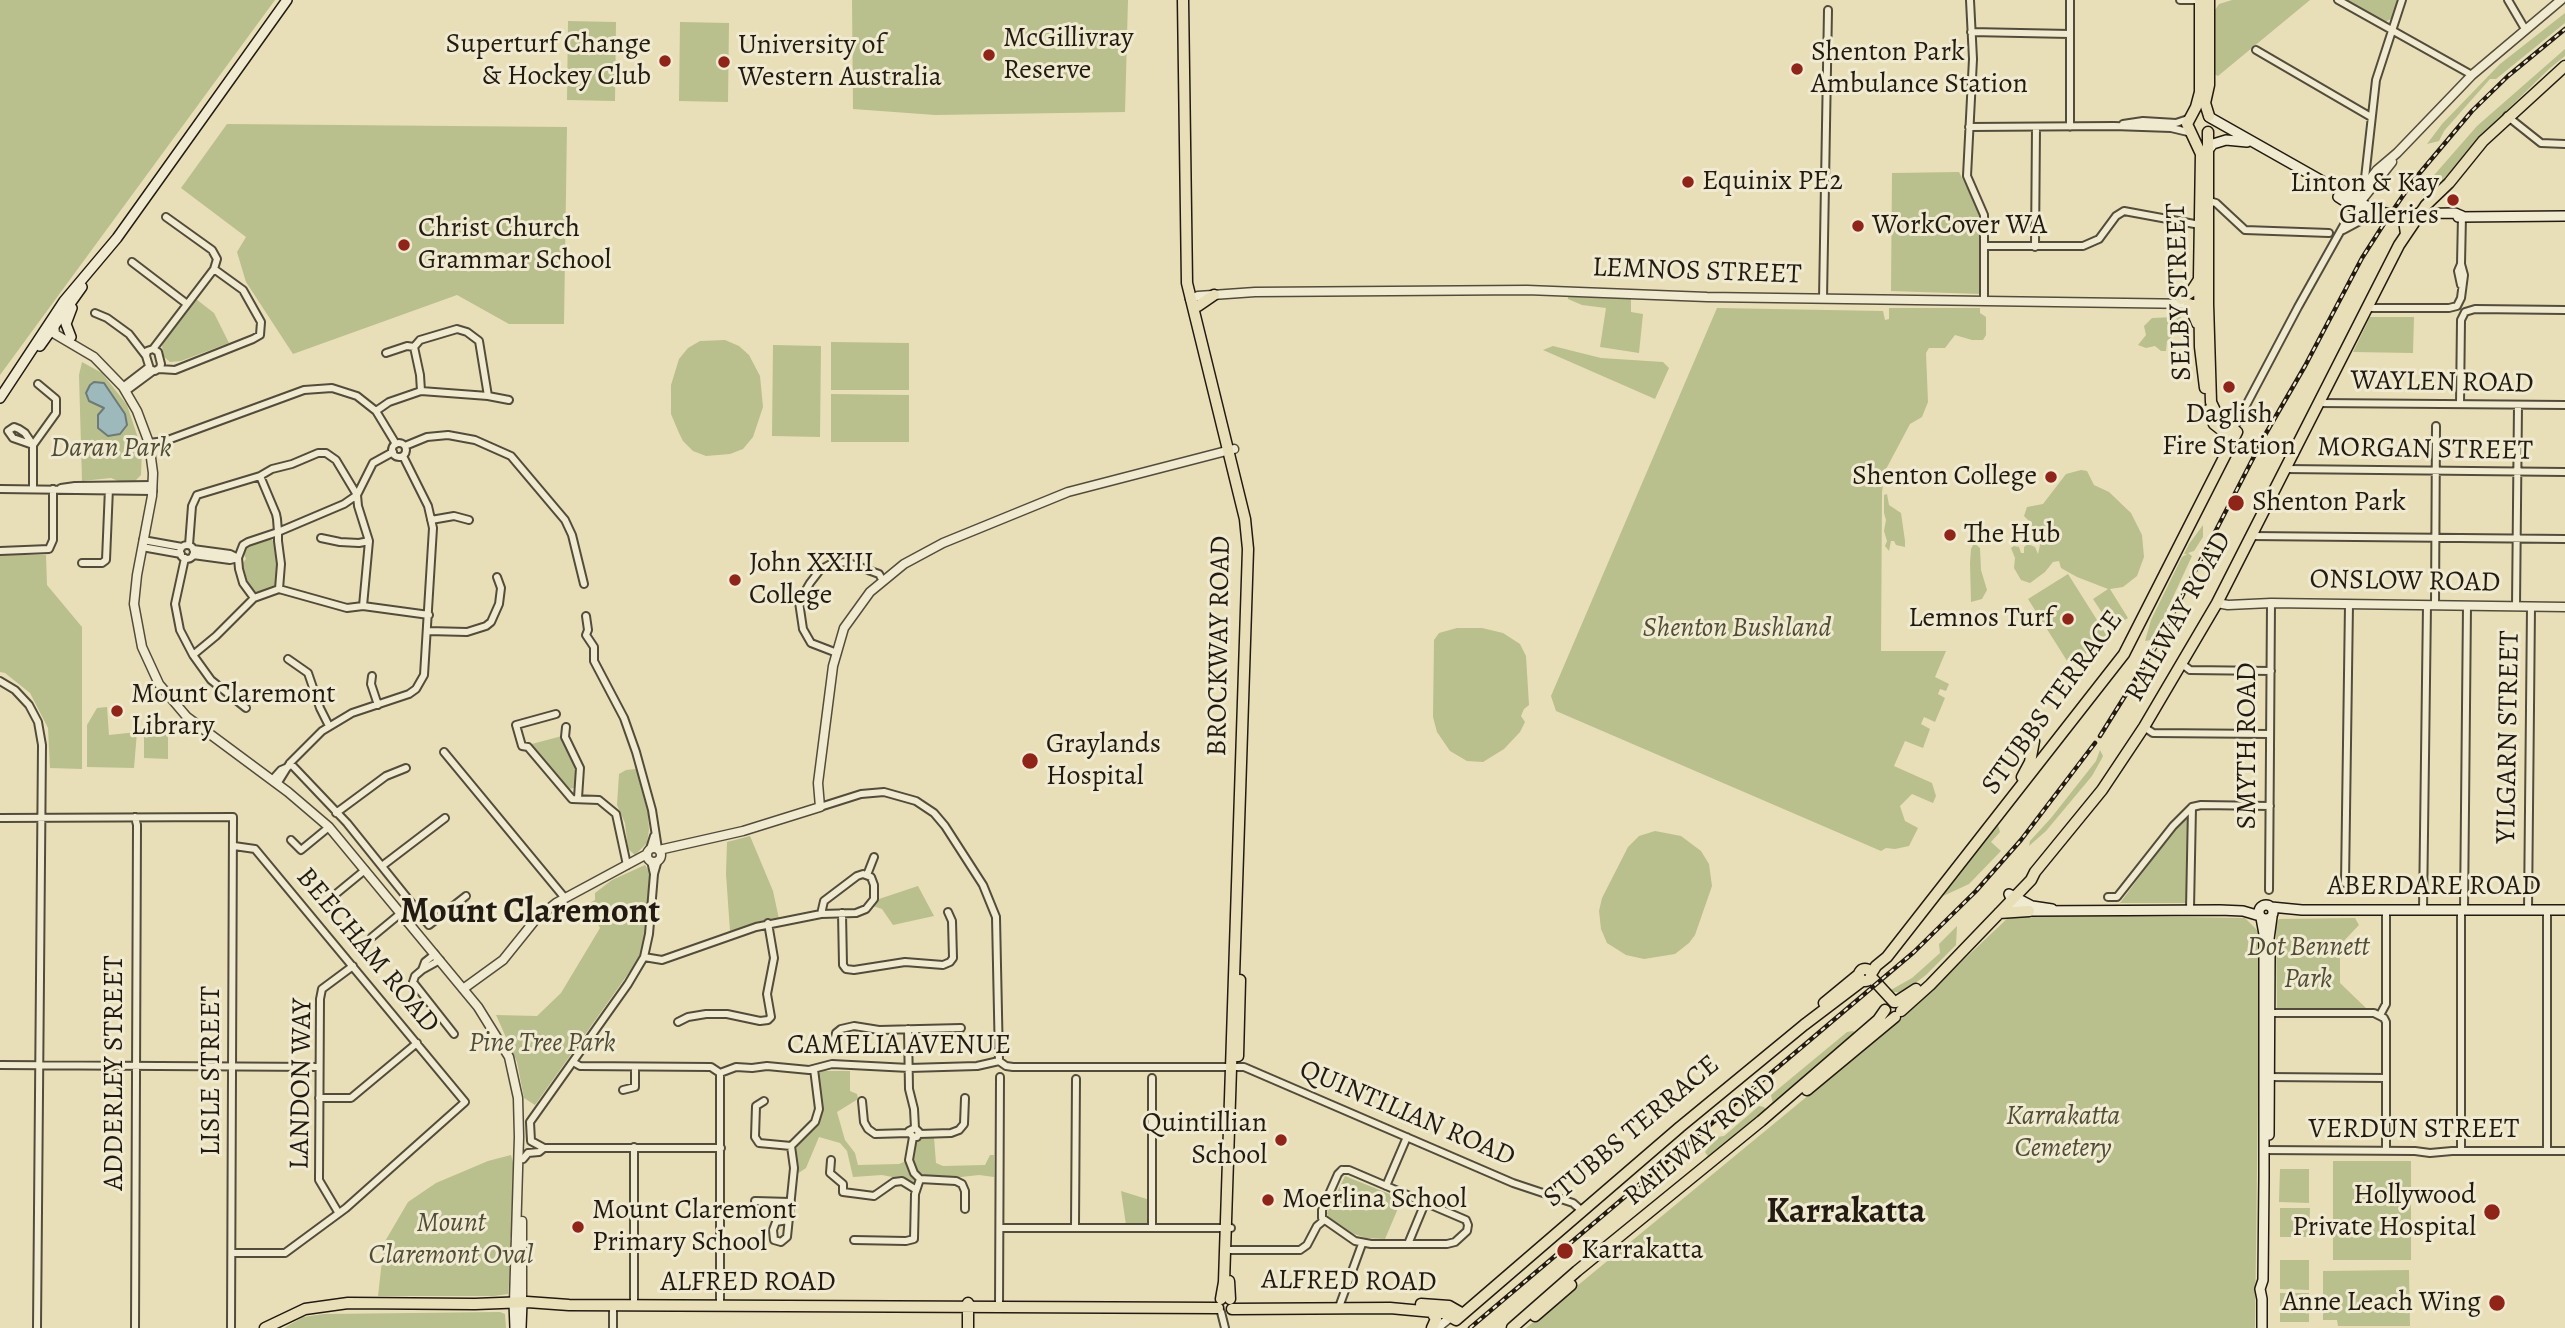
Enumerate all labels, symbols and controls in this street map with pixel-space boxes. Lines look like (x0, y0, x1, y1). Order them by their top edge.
place label: McGillivray Reserve (1003, 22, 1134, 88)
place label: Superturf Change & Hockey Club (446, 28, 651, 94)
place label: University of Western Australia (738, 29, 942, 95)
place label: Shenton Park Ambulance Station (1811, 36, 2028, 102)
marker: McGillivray Reserve (981, 47, 997, 63)
marker: Superturf Change & Hockey Club (657, 53, 673, 69)
marker: University of Western Australia (716, 54, 732, 70)
marker: Shenton Park Ambulance Station (1789, 61, 1805, 77)
place label: Equinix PE2 (1702, 165, 1843, 199)
place label: Linton & Kay Galleries (2290, 167, 2439, 233)
marker: Equinix PE2 (1680, 174, 1696, 190)
marker: Linton & Kay Galleries (2445, 192, 2461, 208)
street label: SELBY STREET (2160, 202, 2200, 382)
place label: WorkCover WA (1872, 209, 2047, 243)
place label: Christ Church Grammar School (418, 212, 611, 278)
marker: WorkCover WA (1850, 218, 1866, 234)
marker: Christ Church Grammar School (396, 237, 412, 253)
street label: LEMNOS STREET (1592, 252, 1802, 292)
street label: WAYLEN ROAD (2350, 365, 2534, 401)
marker: Daglish Fire Station (2221, 379, 2237, 395)
place label: Daglish Fire Station (2162, 398, 2296, 464)
street label: MORGAN STREET (2317, 431, 2533, 469)
park label: Daran Park (50, 432, 172, 466)
place label: Shenton College (1852, 460, 2037, 494)
marker: Shenton College (2043, 469, 2059, 485)
place label: Shenton Park (2252, 486, 2406, 520)
marker: Shenton Park (2226, 493, 2246, 513)
place label: The Hub (1964, 518, 2060, 552)
street label: RAILWAY ROAD (2118, 526, 2240, 708)
marker: The Hub (1942, 527, 1958, 543)
street label: BROCKWAY ROAD (1201, 535, 1239, 757)
place label: John XXIII College (749, 547, 874, 613)
street label: ONSLOW ROAD (2309, 564, 2501, 600)
marker: John XXIII College (727, 572, 743, 588)
place label: Lemnos Turf (1908, 602, 2054, 636)
street label: STUBBS TERRACE (1975, 604, 2131, 802)
marker: Lemnos Turf (2060, 611, 2076, 627)
park label: Shenton Bushland (1643, 612, 1831, 646)
street label: YILGARN STREET (2490, 630, 2528, 844)
street label: SMYTH ROAD (2231, 662, 2265, 830)
place label: Mount Claremont Library (131, 678, 336, 744)
marker: Mount Claremont Library (109, 703, 125, 719)
place label: Graylands Hospital (1046, 728, 1161, 794)
marker: Graylands Hospital (1020, 751, 1040, 771)
street label: BEECHAM ROAD (288, 862, 446, 1040)
street label: ABERDARE ROAD (2327, 870, 2541, 904)
district label: Mount Claremont (400, 892, 660, 934)
park label: Dot Bennett Park (2247, 931, 2369, 997)
street label: ADDERLEY STREET (98, 956, 132, 1190)
street label: LISLE STREET (195, 986, 229, 1156)
street label: LANDON WAY (284, 998, 320, 1170)
park label: Pine Tree Park (468, 1027, 616, 1061)
street label: CAMELIA AVENUE (787, 1029, 1011, 1063)
street label: STUBBS TERRACE (1537, 1049, 1727, 1215)
street label: QUINTILIAN ROAD (1294, 1053, 1520, 1175)
street label: RAILWAY ROAD (1618, 1066, 1784, 1214)
park label: Karrakatta Cemetery (2006, 1100, 2120, 1166)
place label: Quintillian School (1142, 1107, 1267, 1173)
street label: VERDUN STREET (2309, 1113, 2519, 1147)
marker: Quintillian School (1273, 1132, 1289, 1148)
place label: Hollywood Private Hospital (2292, 1179, 2476, 1245)
place label: Moerlina School (1282, 1183, 1467, 1217)
marker: Moerlina School (1260, 1192, 1276, 1208)
district label: Karrakatta (1766, 1192, 1926, 1234)
place label: Mount Claremont Primary School (592, 1194, 797, 1260)
marker: Hollywood Private Hospital (2482, 1202, 2502, 1222)
park label: Mount Claremont Oval (369, 1207, 533, 1273)
marker: Mount Claremont Primary School (570, 1219, 586, 1235)
place label: Karrakatta (1581, 1234, 1703, 1268)
marker: Karrakatta (1555, 1241, 1575, 1261)
street label: ALFRED ROAD (1261, 1264, 1437, 1300)
street label: ALFRED ROAD (660, 1266, 836, 1300)
place label: Anne Leach Wing (2282, 1286, 2481, 1320)
marker: Anne Leach Wing (2487, 1293, 2507, 1313)

